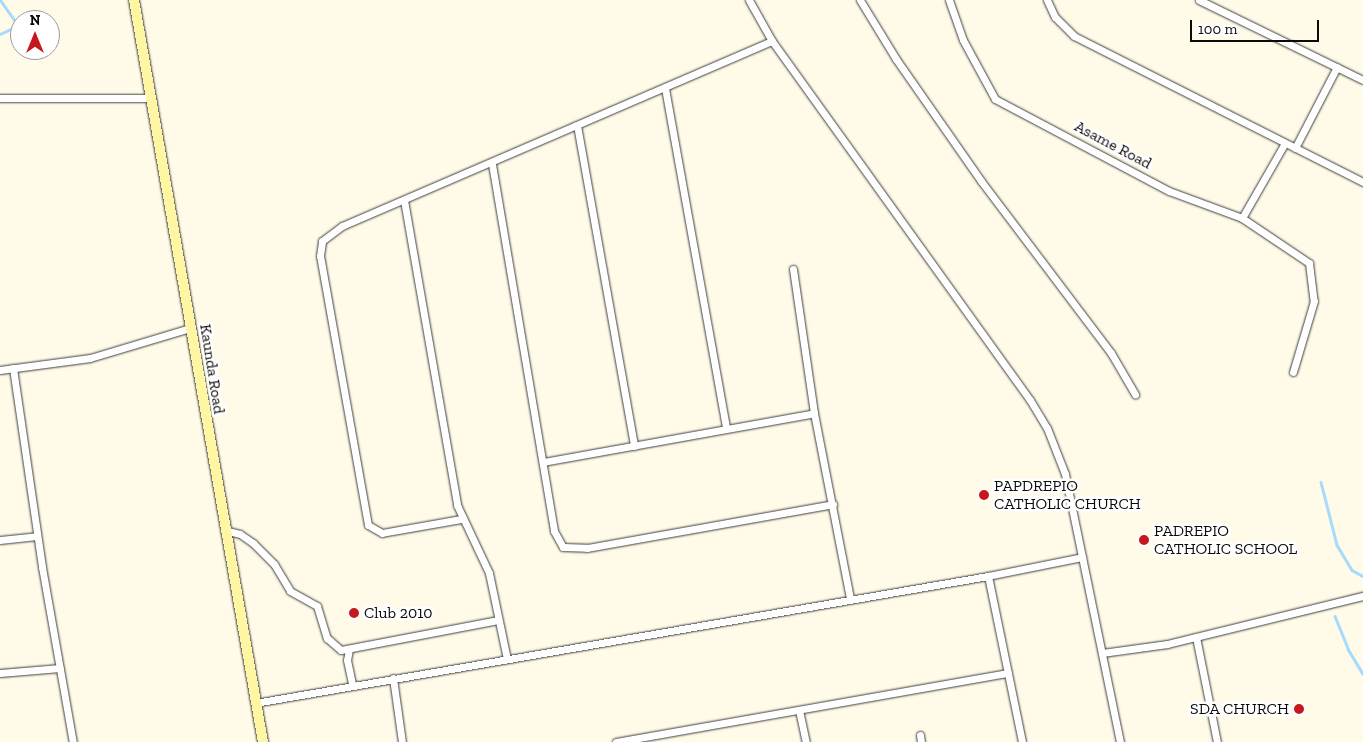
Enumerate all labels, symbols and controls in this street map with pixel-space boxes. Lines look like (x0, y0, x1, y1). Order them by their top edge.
north arrow (10, 10, 60, 60)
scale bar (1193, 10, 1322, 42)
text: N (30, 12, 40, 29)
text: 100 m (1198, 20, 1237, 38)
street label: Asame Road (1071, 117, 1155, 173)
street label: Kaunda Road (195, 323, 229, 415)
place label: PAPDREPIO CATHOLIC CHURCH (994, 476, 1141, 514)
marker: PAPDREPIO CATHOLIC CHURCH (978, 489, 990, 501)
place label: PADREPIO CATHOLIC SCHOOL (1154, 521, 1297, 559)
marker: PADREPIO CATHOLIC SCHOOL (1138, 534, 1150, 546)
place label: Club 2010 (364, 603, 433, 623)
marker: Club 2010 (348, 607, 360, 619)
place label: SDA CHURCH (1190, 699, 1289, 719)
marker: SDA CHURCH (1293, 703, 1305, 715)

